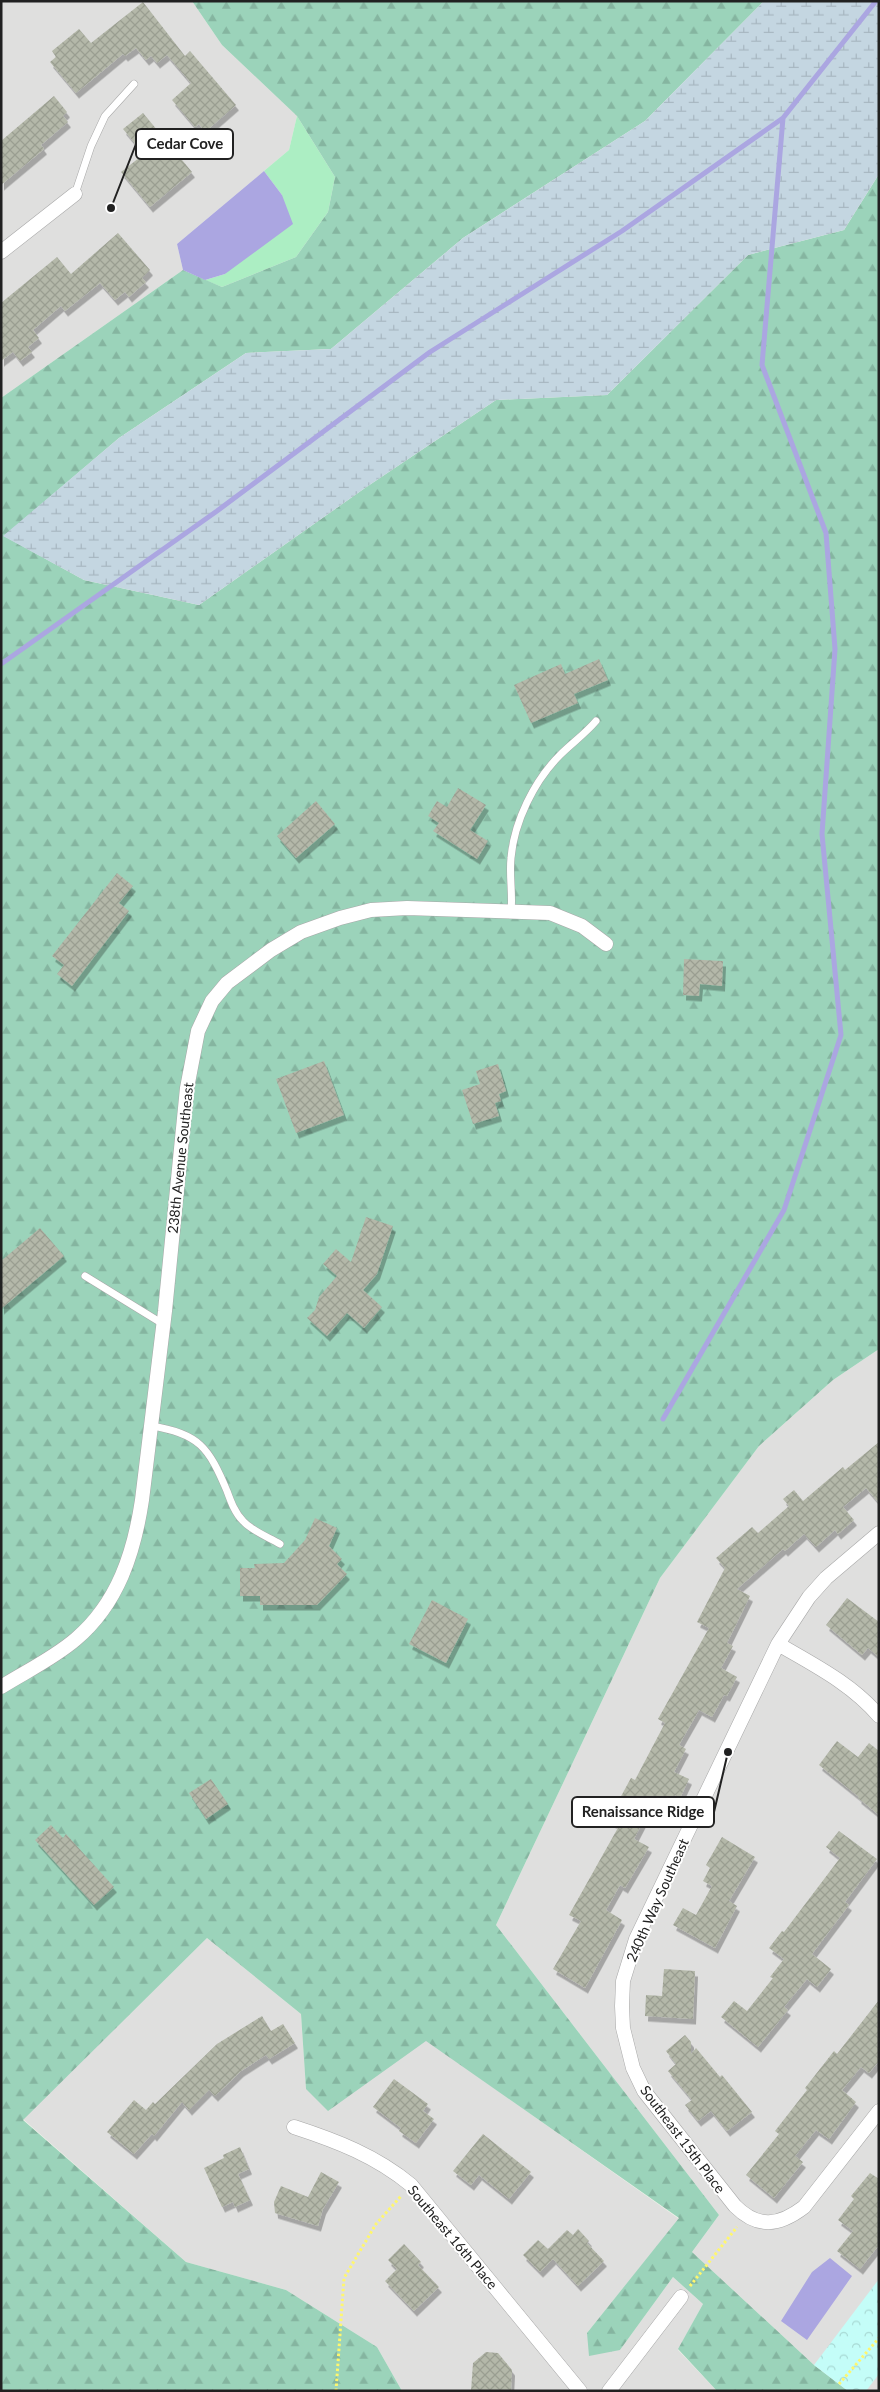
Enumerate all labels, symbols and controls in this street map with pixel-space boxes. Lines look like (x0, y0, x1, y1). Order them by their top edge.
callout: Cedar Cove (136, 129, 233, 159)
text: Cedar Cove (147, 134, 223, 152)
street label: 238th Avenue Southeast (164, 1082, 196, 1234)
callout: Renaissance Ridge (572, 1797, 714, 1827)
text: Renaissance Ridge (582, 1802, 704, 1820)
street label: 240th Way Southeast (622, 1836, 692, 1964)
street label: Southeast 15th Place (637, 2082, 729, 2196)
street label: Southeast 16th Place (405, 2182, 501, 2292)

